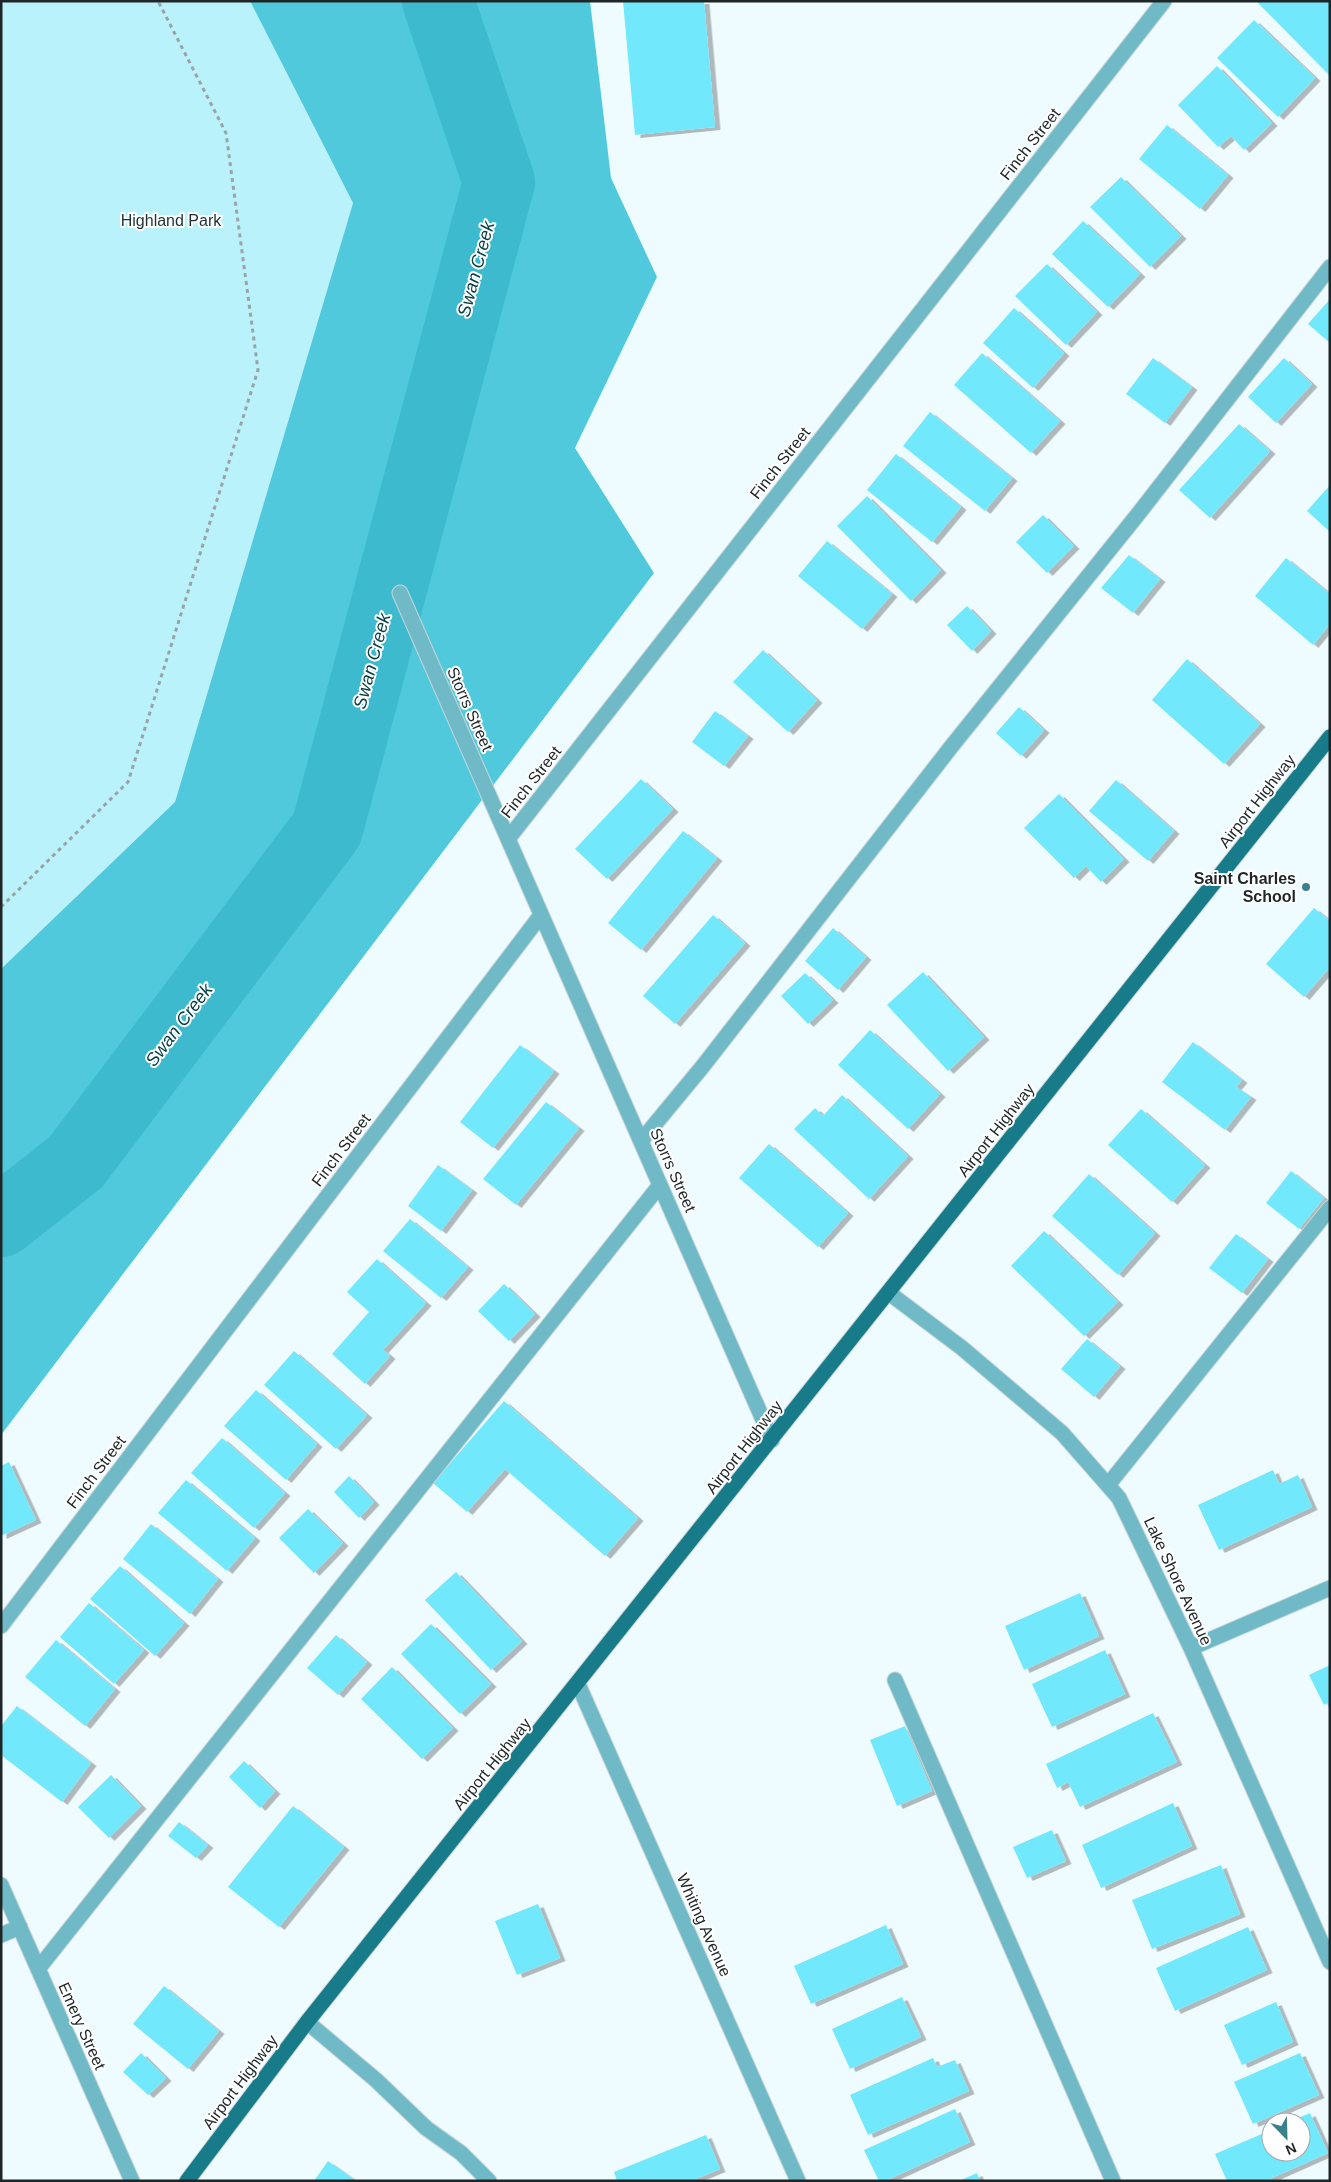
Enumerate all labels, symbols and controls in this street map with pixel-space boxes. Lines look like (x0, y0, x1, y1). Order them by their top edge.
street label: Finch Street (997, 104, 1064, 183)
park label: Highland Park (121, 212, 222, 229)
water label: Swan Creek (454, 218, 499, 319)
street label: Finch Street (747, 423, 814, 502)
water label: Swan Creek (350, 610, 395, 711)
street label: Storrs Street (444, 665, 496, 754)
street label: Finch Street (498, 742, 565, 821)
street label: Airport Highway (1216, 751, 1298, 851)
place label: Saint Charles School (1194, 870, 1296, 905)
marker: Saint Charles School (1300, 881, 1312, 893)
water label: Swan Creek (142, 979, 217, 1070)
street label: Airport Highway (955, 1080, 1037, 1180)
street label: Finch Street (308, 1110, 374, 1190)
street label: Storrs Street (647, 1126, 699, 1215)
street label: Airport Highway (703, 1397, 785, 1497)
street label: Finch Street (63, 1432, 129, 1512)
street label: Lake Shore Avenue (1141, 1514, 1215, 1648)
street label: Airport Highway (450, 1715, 534, 1813)
street label: Whiting Avenue (674, 1871, 734, 1979)
street label: Emery Street (55, 1980, 109, 2073)
street label: Airport Highway (199, 2032, 281, 2132)
north arrow (1261, 2112, 1311, 2162)
text: N (1283, 2140, 1299, 2158)

